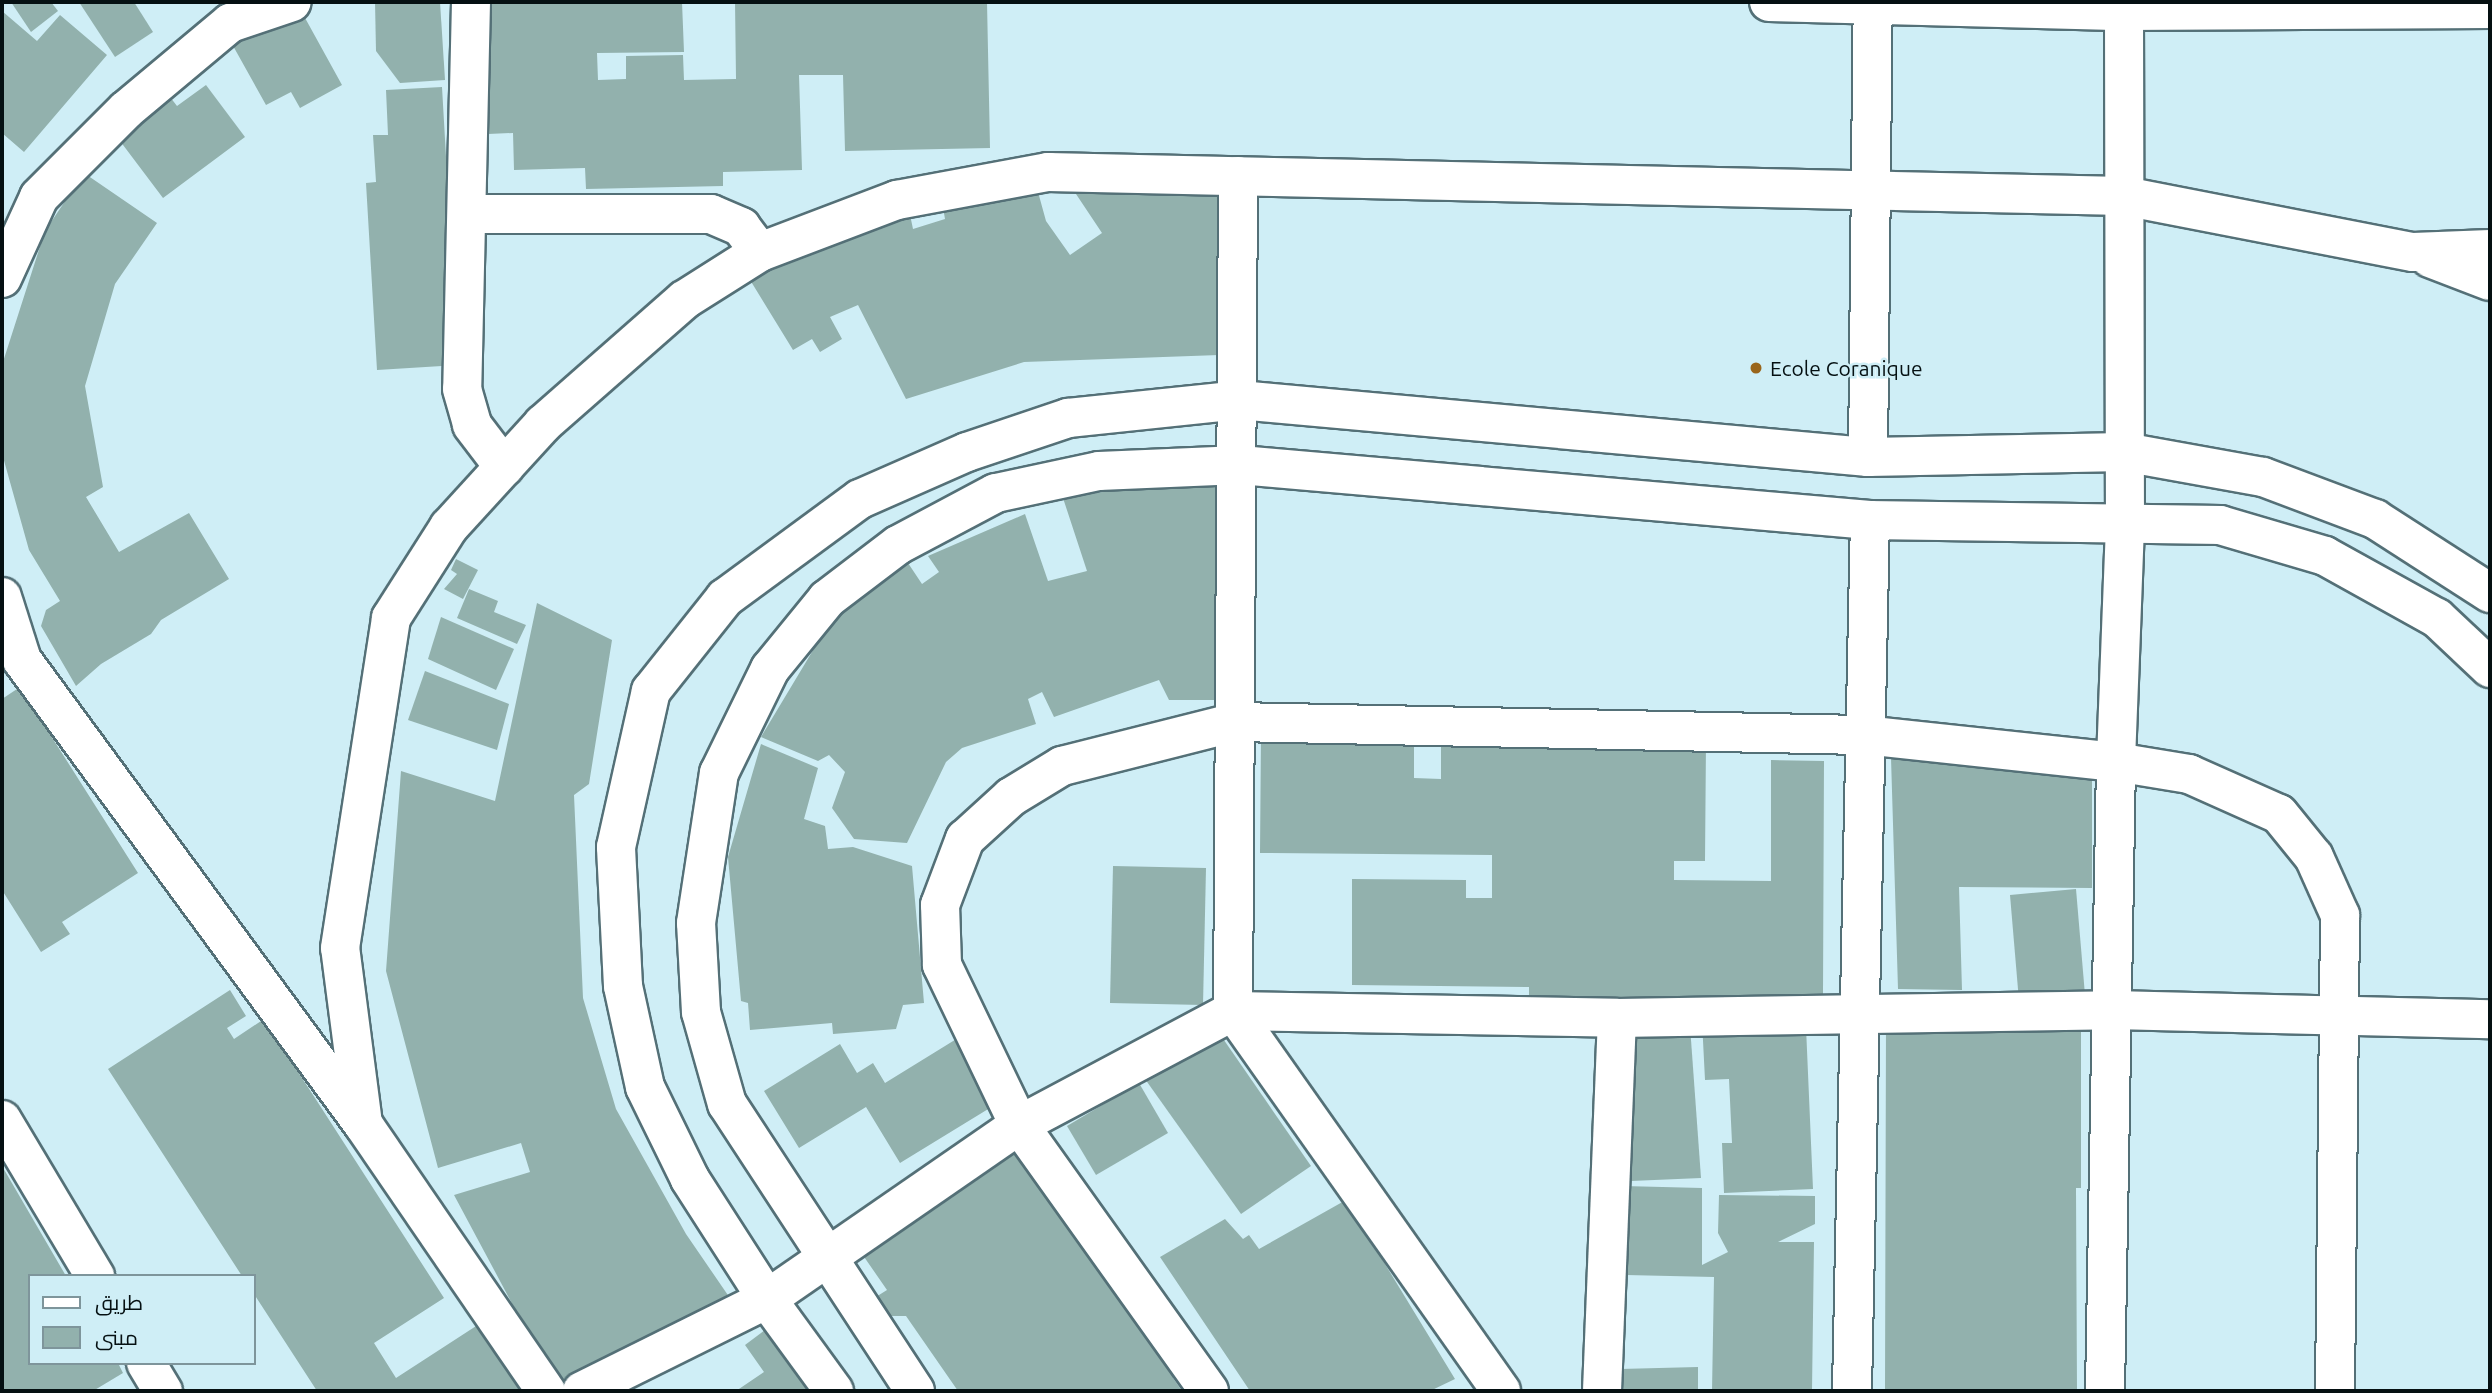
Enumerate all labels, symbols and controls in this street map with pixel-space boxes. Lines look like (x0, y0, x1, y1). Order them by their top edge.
place label: Ecole Coranique (1770, 355, 1922, 381)
marker: Ecole Coranique (1748, 360, 1764, 376)
legend (28, 1274, 256, 1365)
text: طريق (95, 1290, 143, 1314)
text: مبنى (95, 1325, 138, 1349)

